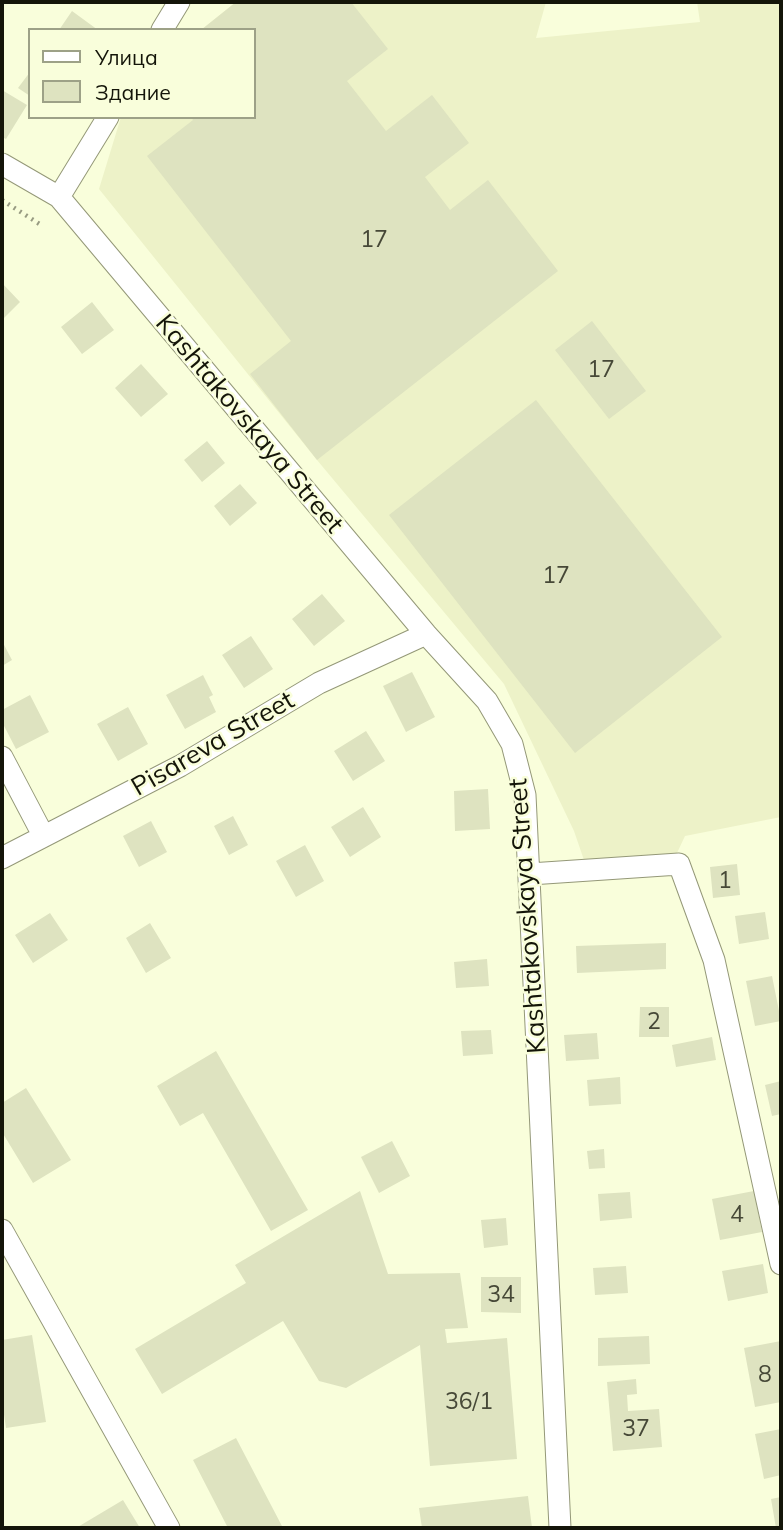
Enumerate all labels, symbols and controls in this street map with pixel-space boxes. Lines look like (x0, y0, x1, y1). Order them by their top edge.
legend (28, 28, 256, 119)
text: Улица (95, 44, 158, 70)
text: Здание (95, 79, 171, 105)
house number: 17 (360, 226, 388, 254)
street label: Kashtakovskaya Street (148, 308, 350, 540)
house number: 17 (587, 356, 615, 384)
house number: 17 (542, 562, 570, 590)
street label: Pisareva Street (126, 685, 300, 803)
street label: Kashtakovskaya Street (503, 777, 553, 1055)
house number: 1 (718, 867, 732, 895)
house number: 2 (647, 1008, 661, 1036)
house number: 4 (730, 1201, 744, 1229)
house number: 34 (487, 1281, 515, 1309)
house number: 8 (758, 1361, 772, 1389)
house number: 36/1 (445, 1388, 493, 1416)
house number: 37 (622, 1415, 650, 1443)

